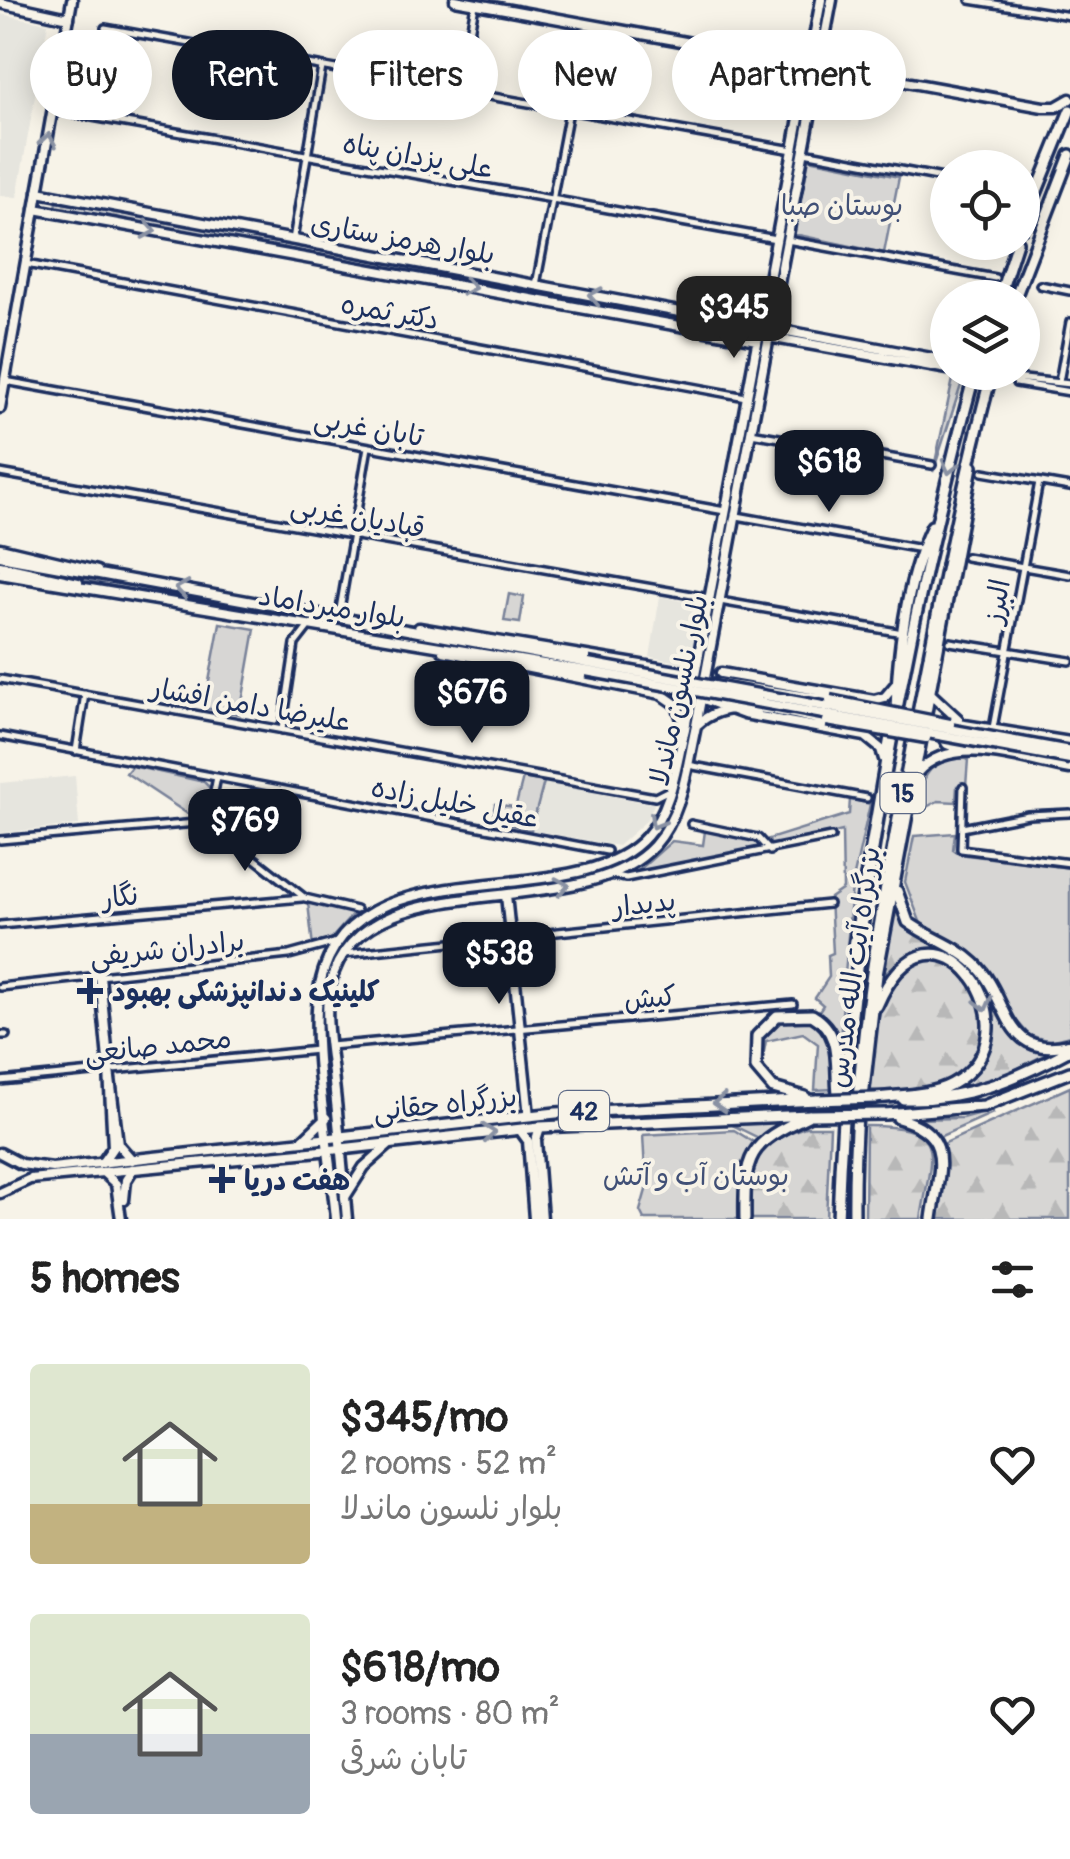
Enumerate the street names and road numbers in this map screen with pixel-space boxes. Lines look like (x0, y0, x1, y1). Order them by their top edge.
street label: علی یزدان پناه (340, 126, 496, 187)
street label: بلوار هرمز ستاری (308, 206, 498, 273)
street label: دکتر ثمره (338, 287, 441, 338)
street label: تابان غربی (311, 402, 427, 455)
street label: قبادیان غربی (288, 488, 428, 547)
street label: البرز (976, 576, 1019, 628)
street label: بلوار میرداماد (256, 579, 408, 636)
street label: بلوار نلسون ماندلا (642, 592, 717, 789)
street label: علیرضا دامن افشار (146, 670, 353, 740)
street label: عقیل خلیل زاده (368, 770, 542, 837)
road number: 15 (880, 773, 926, 813)
street label: بزرگراه آیت الله مدرس (820, 844, 889, 1090)
street label: نگار (98, 878, 140, 917)
street label: پدیدار (609, 884, 678, 925)
street label: برادران شریفی (88, 924, 246, 975)
street label: کیش (622, 979, 678, 1018)
street label: محمد صانعی (83, 1021, 233, 1072)
street label: بزرگراه حقانی (372, 1080, 519, 1129)
road number: 42 (559, 1091, 609, 1131)

